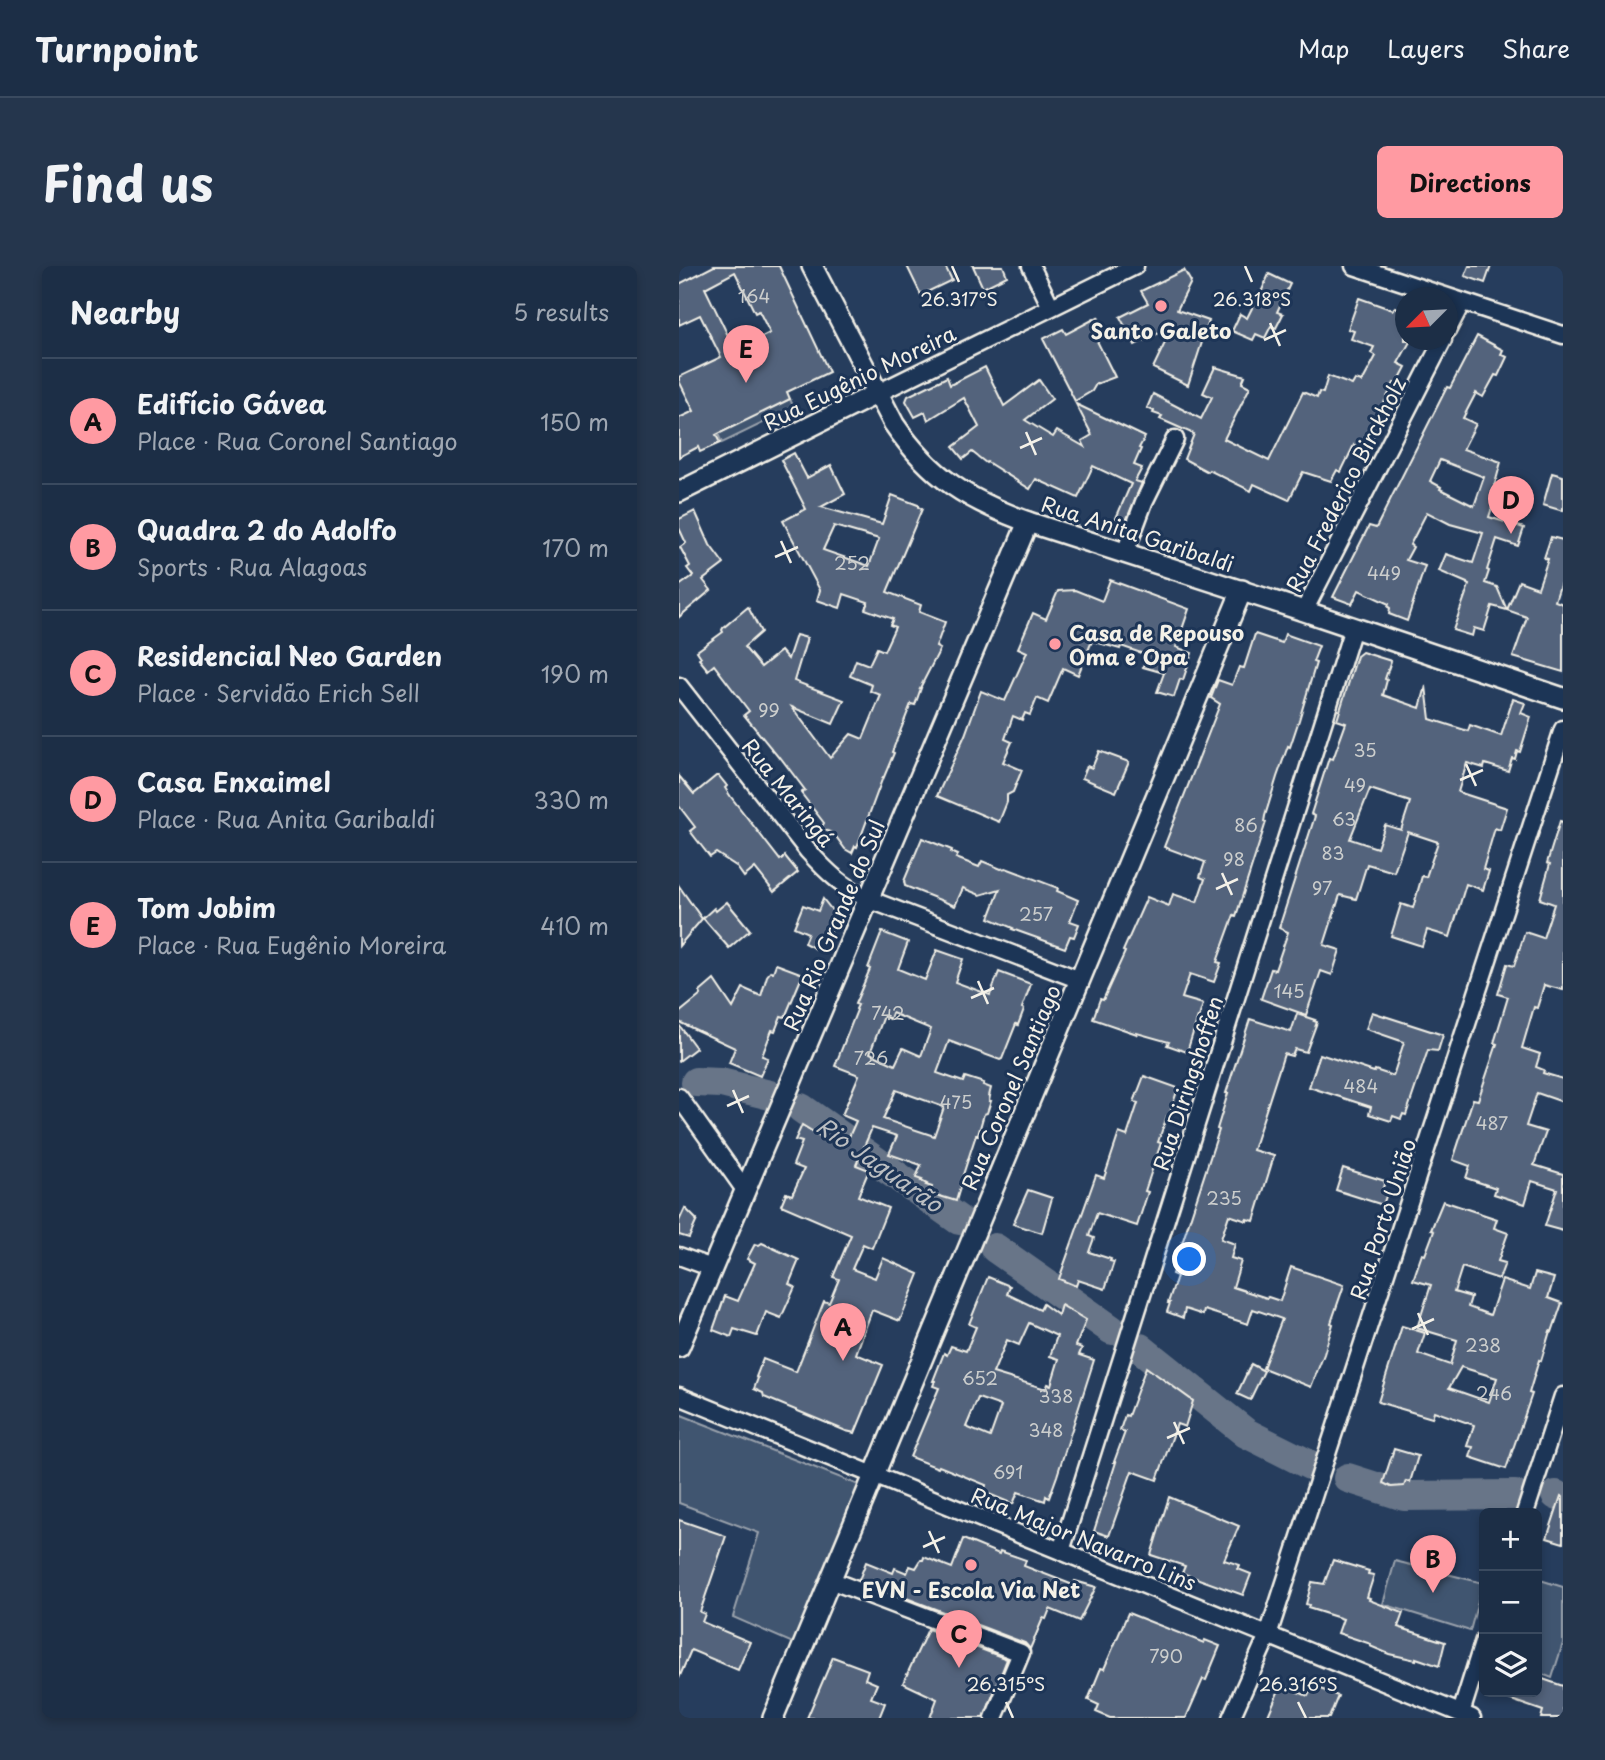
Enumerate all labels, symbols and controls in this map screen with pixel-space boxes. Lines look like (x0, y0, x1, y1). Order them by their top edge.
text: Turnpoint (35, 23, 199, 73)
text: Map (1298, 30, 1349, 66)
text: Layers (1387, 30, 1464, 66)
text: Share (1502, 30, 1570, 66)
text: Find us (42, 145, 213, 219)
button: Directions (1377, 146, 1563, 218)
house number: 164 (738, 282, 770, 309)
text: 26.317°S (920, 285, 998, 312)
text: 26.318°S (1213, 285, 1291, 312)
north arrow (1395, 287, 1458, 350)
text: Nearby (70, 289, 180, 334)
text: 5 results (513, 294, 609, 329)
marker: Santo Galeto (1153, 298, 1169, 314)
place label: Santo Galeto (1091, 314, 1231, 346)
street label: Rua Eugênio Moreira (757, 316, 961, 438)
pin: E (723, 325, 769, 383)
street label: Rua Frederico Birckholz (1277, 371, 1413, 597)
text: Edifício Gávea (137, 384, 327, 423)
text: A (84, 404, 102, 439)
text: 150 m (540, 404, 609, 439)
text: Place · Rua Coronel Santiago (137, 423, 458, 458)
pin: D (1488, 476, 1534, 534)
street label: Rua Anita Garibaldi (1038, 487, 1238, 579)
text: Quadra 2 do Adolfo (137, 510, 397, 549)
text: B (85, 530, 101, 565)
text: 170 m (542, 530, 609, 565)
text: Sports · Rua Alagoas (137, 549, 367, 584)
house number: 252 (834, 549, 870, 576)
house number: 449 (1367, 559, 1401, 586)
place label: Casa de Repouso Oma e Opa (1069, 616, 1244, 672)
text: Residencial Neo Garden (137, 636, 442, 675)
marker: Casa de Repouso Oma e Opa (1047, 636, 1063, 652)
text: C (84, 656, 102, 691)
text: 190 m (541, 656, 609, 691)
text: Place · Servidão Erich Sell (137, 675, 420, 710)
house number: 99 (758, 696, 780, 723)
street label: Rua Maringá (735, 731, 843, 853)
house number: 35 (1353, 736, 1377, 763)
text: Casa Enxaimel (137, 762, 331, 801)
house number: 49 (1344, 771, 1366, 798)
text: D (84, 782, 102, 817)
text: 330 m (533, 782, 609, 817)
text: Place · Rua Anita Garibaldi (137, 801, 435, 836)
house number: 63 (1332, 805, 1356, 832)
house number: 86 (1234, 811, 1258, 838)
street label: Rua Rio Grande do Sul (774, 815, 892, 1035)
house number: 83 (1322, 839, 1344, 866)
house number: 98 (1223, 845, 1245, 872)
house number: 97 (1312, 874, 1332, 901)
text: Tom Jobim (137, 888, 276, 927)
house number: 257 (1019, 900, 1053, 927)
text: E (86, 908, 100, 943)
text: 410 m (540, 908, 609, 943)
text: Place · Rua Eugênio Moreira (137, 927, 446, 962)
house number: 145 (1273, 977, 1305, 1004)
street label: Rua Coronel Santiago (952, 979, 1068, 1195)
street label: Rua Diringshoffen (1144, 992, 1230, 1174)
house number: 742 (871, 999, 905, 1026)
house number: 726 (854, 1044, 888, 1071)
house number: 484 (1344, 1072, 1378, 1099)
house number: 475 (940, 1088, 972, 1115)
water label: Rio Jaguarão (810, 1108, 951, 1221)
house number: 487 (1476, 1109, 1508, 1136)
street label: Rua Porto União (1341, 1134, 1423, 1304)
house number: 235 (1206, 1184, 1242, 1211)
your location (1172, 1242, 1206, 1276)
pin: A (820, 1303, 866, 1361)
house number: 238 (1465, 1331, 1501, 1358)
house number: 652 (962, 1364, 998, 1391)
house number: 246 (1476, 1379, 1512, 1406)
house number: 338 (1039, 1382, 1073, 1409)
house number: 348 (1029, 1416, 1063, 1443)
house number: 691 (993, 1458, 1023, 1485)
street label: Rua Major Navarro Lins (967, 1478, 1201, 1598)
map controls (1479, 1508, 1542, 1697)
button: + (1479, 1508, 1542, 1571)
pin: B (1410, 1535, 1456, 1593)
marker: EVN - Escola Via Net (963, 1557, 979, 1573)
button: − (1479, 1571, 1542, 1634)
place label: EVN - Escola Via Net (862, 1573, 1080, 1605)
pin: C (936, 1610, 982, 1668)
button: layers (1479, 1634, 1542, 1697)
house number: 790 (1149, 1642, 1183, 1669)
text: 26.315°S (967, 1670, 1045, 1697)
text: 26.316°S (1258, 1670, 1338, 1697)

